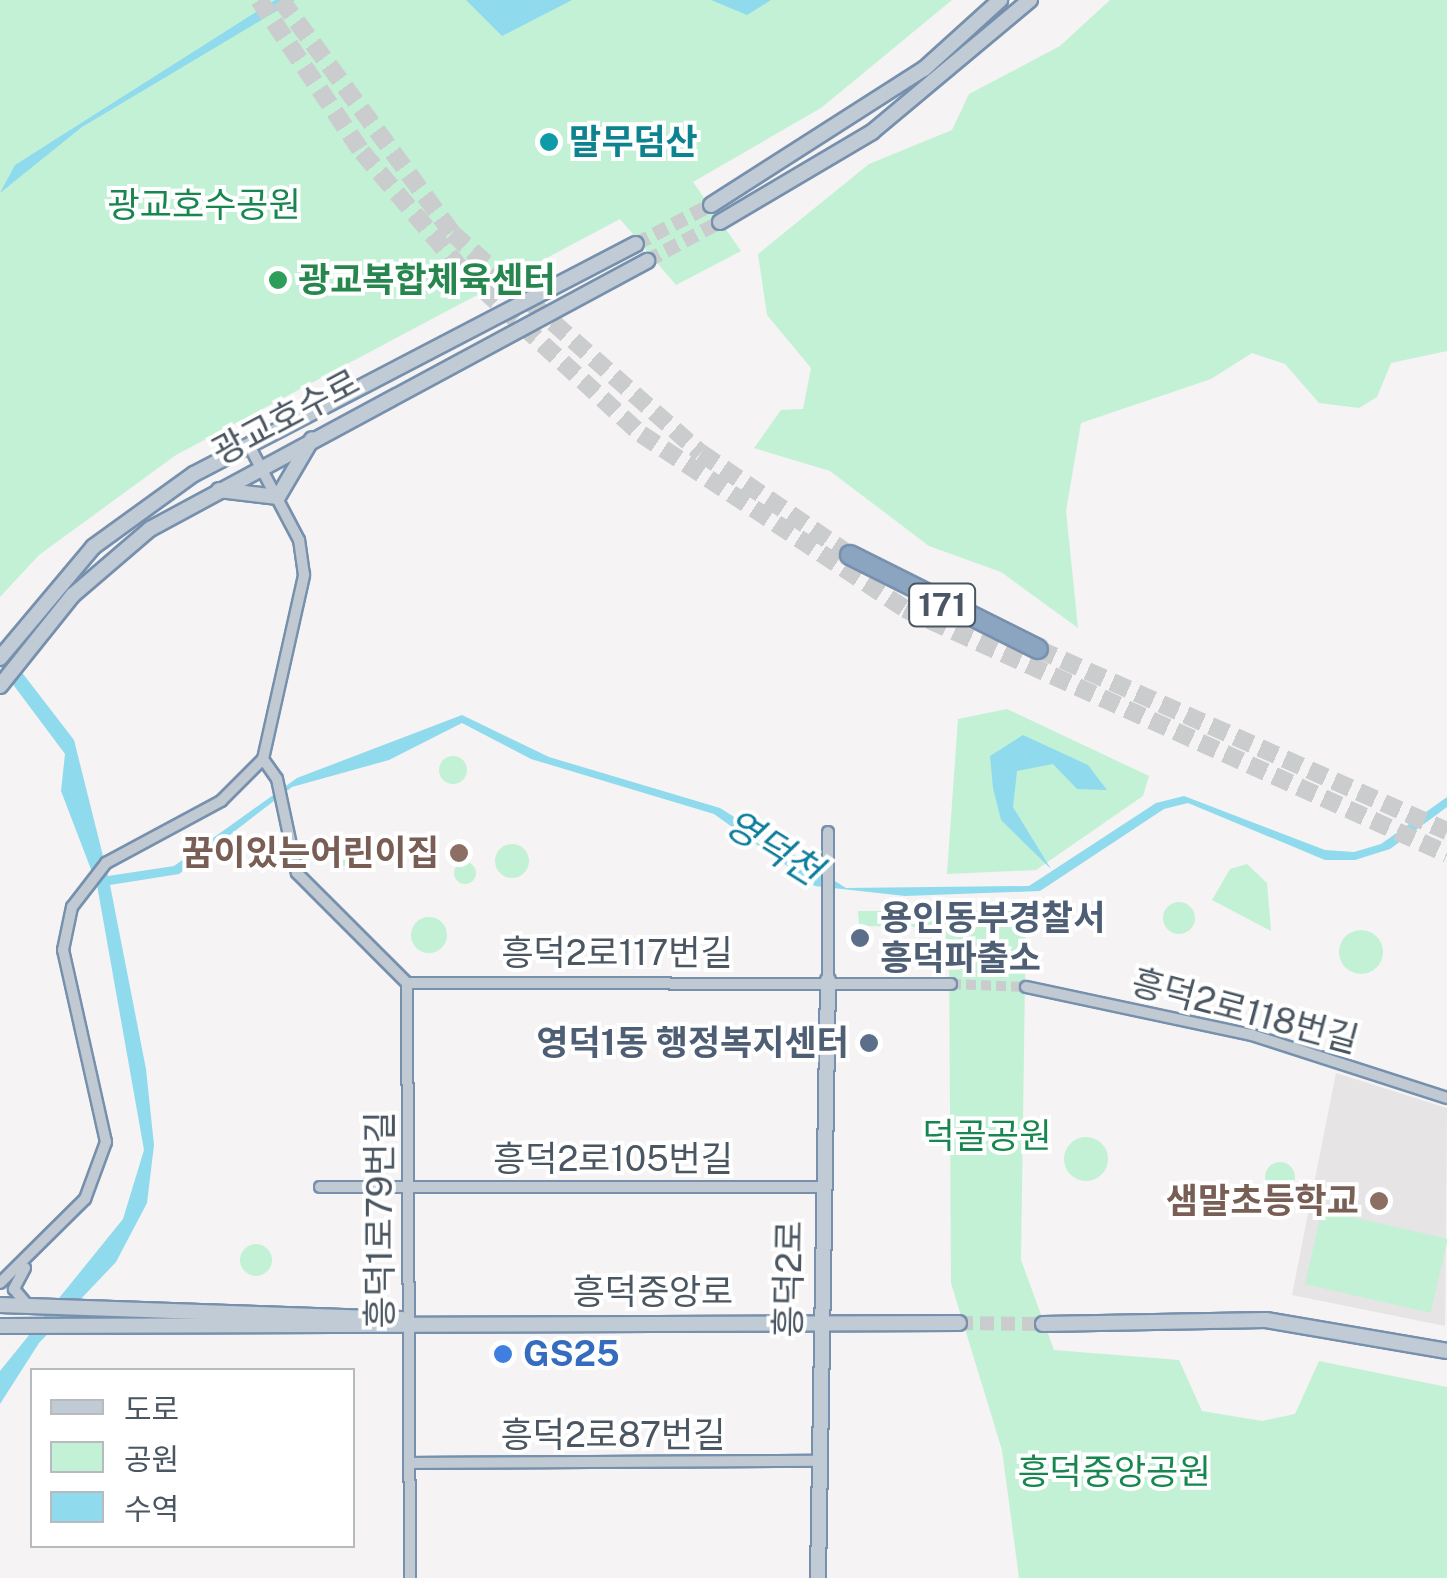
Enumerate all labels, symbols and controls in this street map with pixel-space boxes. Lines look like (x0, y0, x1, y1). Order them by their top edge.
place label: 말무덤산 (569, 121, 698, 163)
marker: 말무덤산 (538, 131, 560, 153)
park label: 광교호수공원 (107, 184, 301, 226)
place label: 광교복합체육센터 (298, 259, 556, 301)
marker: 광교복합체육센터 (267, 269, 289, 291)
street label: 광교호수로 (205, 361, 367, 473)
road number: 171 (907, 578, 977, 632)
water label: 영덕천 (716, 800, 830, 894)
place label: 꿈이있는어린이집 (181, 832, 439, 874)
marker: 꿈이있는어린이집 (448, 842, 470, 864)
place label: 용인동부경찰서 흥덕파출소 (880, 897, 1105, 979)
marker: 용인동부경찰서 흥덕파출소 (849, 927, 871, 949)
street label: 흥덕2로117번길 (501, 932, 733, 974)
street label: 흥덕2로118번길 (1127, 961, 1363, 1061)
place label: 영덕1동 행정복지센터 (536, 1022, 849, 1064)
marker: 영덕1동 행정복지센터 (858, 1032, 880, 1054)
street label: 흥덕1로79번길 (359, 1111, 401, 1329)
park label: 덕골공원 (923, 1115, 1051, 1157)
street label: 흥덕2로105번길 (493, 1138, 733, 1180)
place label: 샘말초등학교 (1166, 1180, 1359, 1222)
marker: 샘말초등학교 (1368, 1190, 1390, 1212)
street label: 흥덕2로 (767, 1220, 811, 1338)
street label: 흥덕중앙로 (573, 1271, 733, 1313)
place label: GS25 (523, 1333, 620, 1375)
marker: GS25 (492, 1343, 514, 1365)
legend (30, 1368, 355, 1548)
text: 도로 (124, 1391, 179, 1427)
street label: 흥덕2로87번길 (501, 1414, 725, 1456)
text: 공원 (124, 1441, 179, 1477)
park label: 흥덕중앙공원 (1017, 1451, 1211, 1493)
text: 수역 (124, 1491, 179, 1527)

